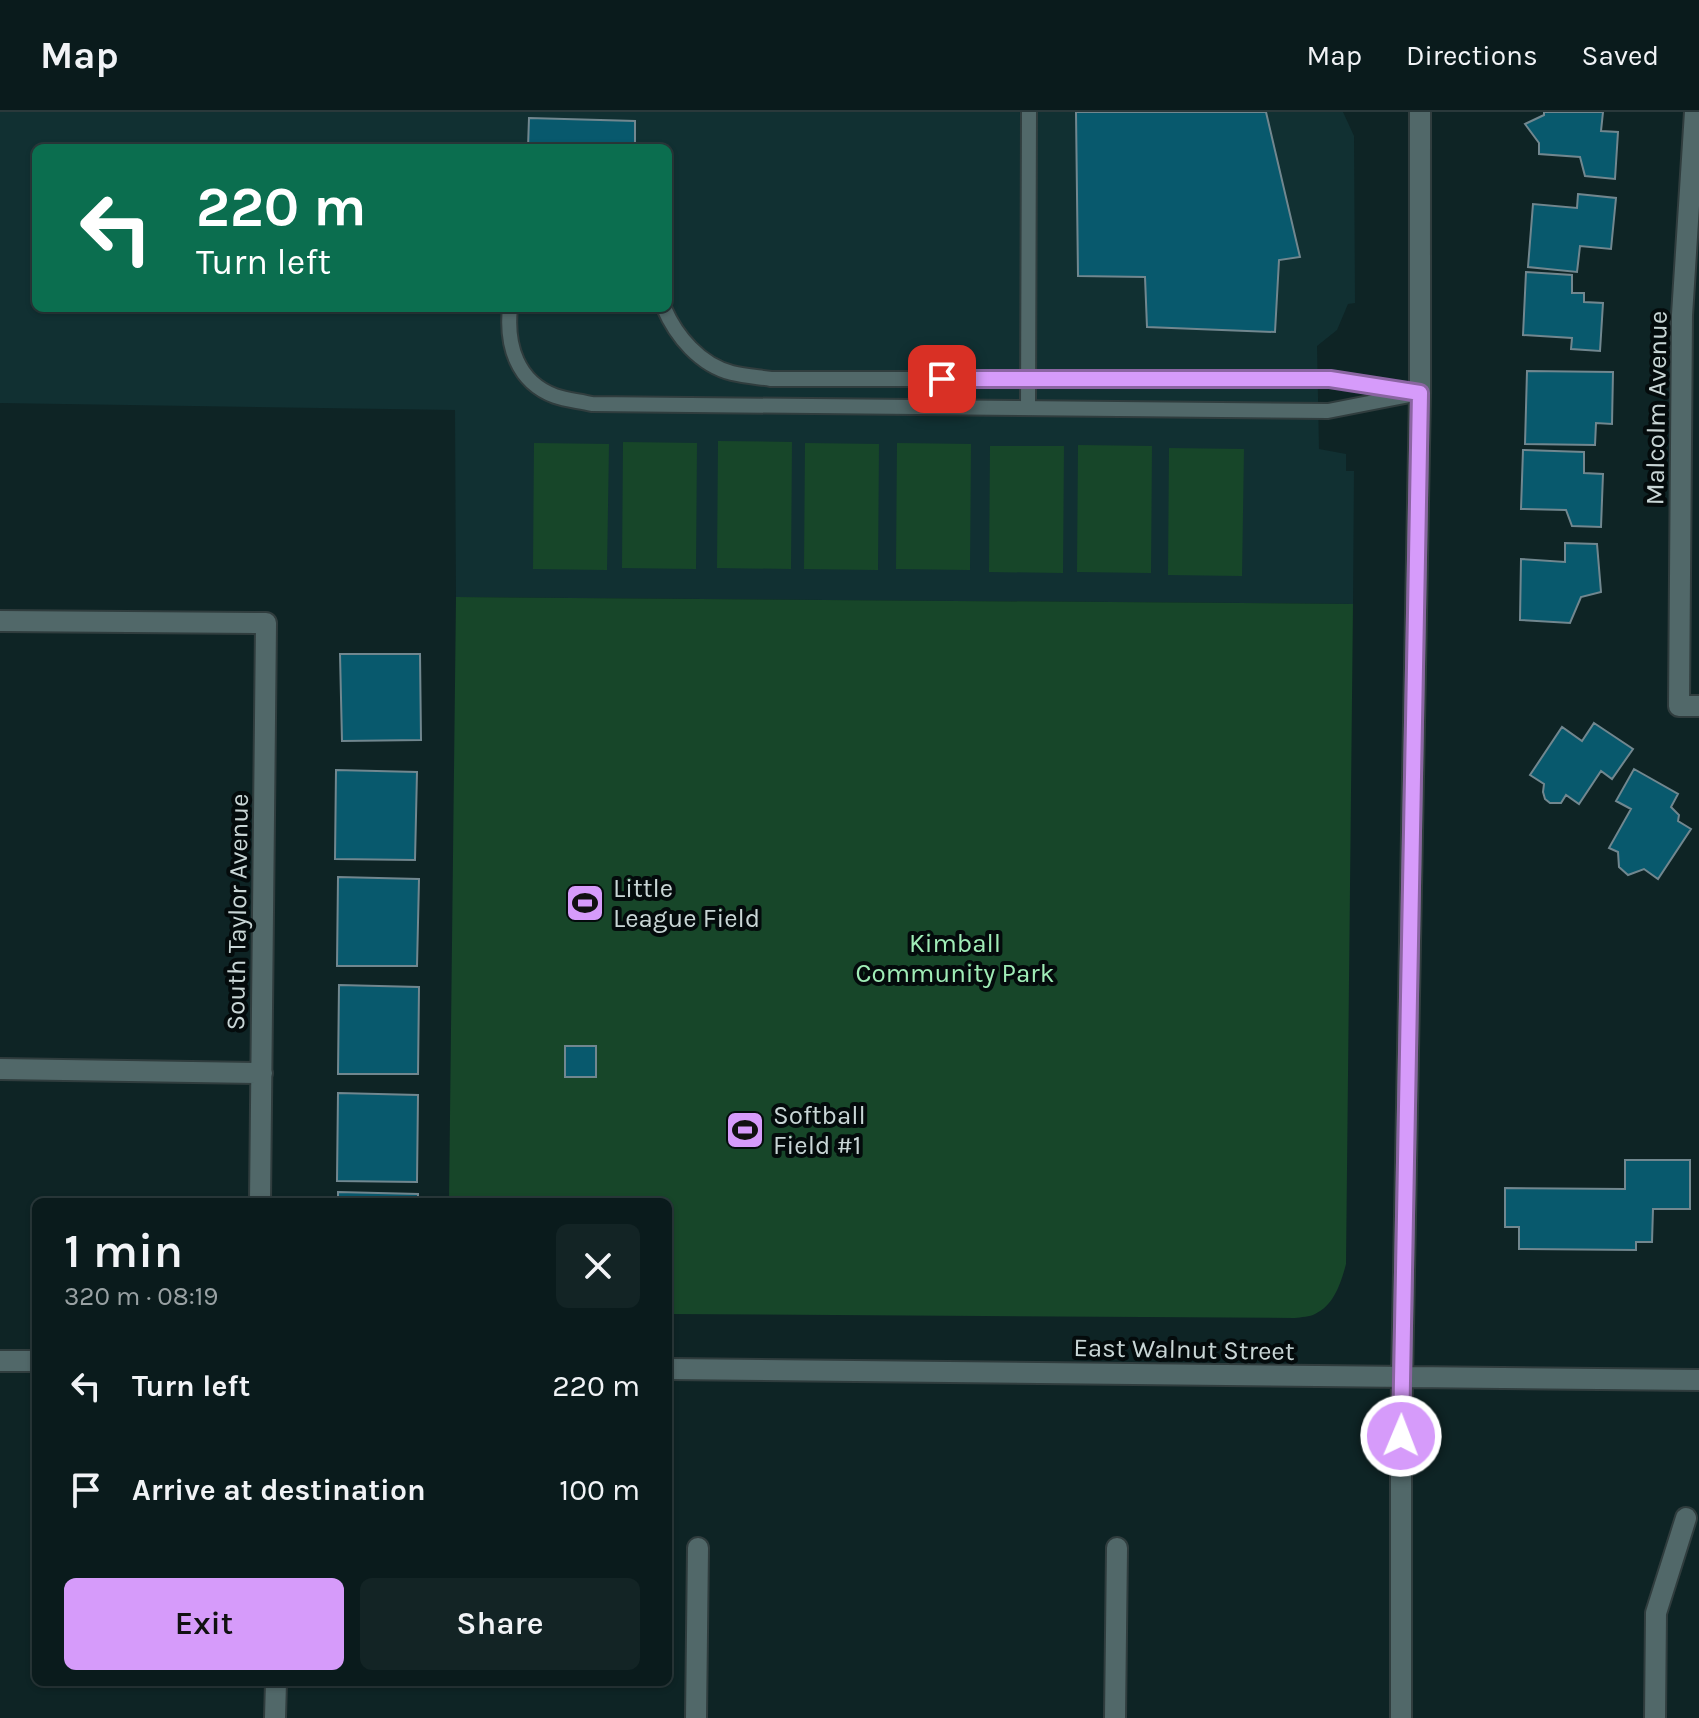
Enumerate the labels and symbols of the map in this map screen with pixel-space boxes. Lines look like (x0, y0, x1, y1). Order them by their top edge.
street label: Malcolm Avenue (1639, 310, 1674, 506)
pin (908, 345, 976, 413)
street label: South Taylor Avenue (220, 793, 255, 1031)
place label: Little League Field (613, 873, 760, 934)
sports icon: Little League Field (564, 882, 606, 924)
park label: Kimball Community Park (856, 928, 1054, 989)
place label: Softball Field #1 (773, 1100, 866, 1161)
sports icon: Softball Field #1 (724, 1109, 766, 1151)
street label: East Walnut Street (1073, 1332, 1295, 1367)
position arrow (1359, 1394, 1443, 1478)

